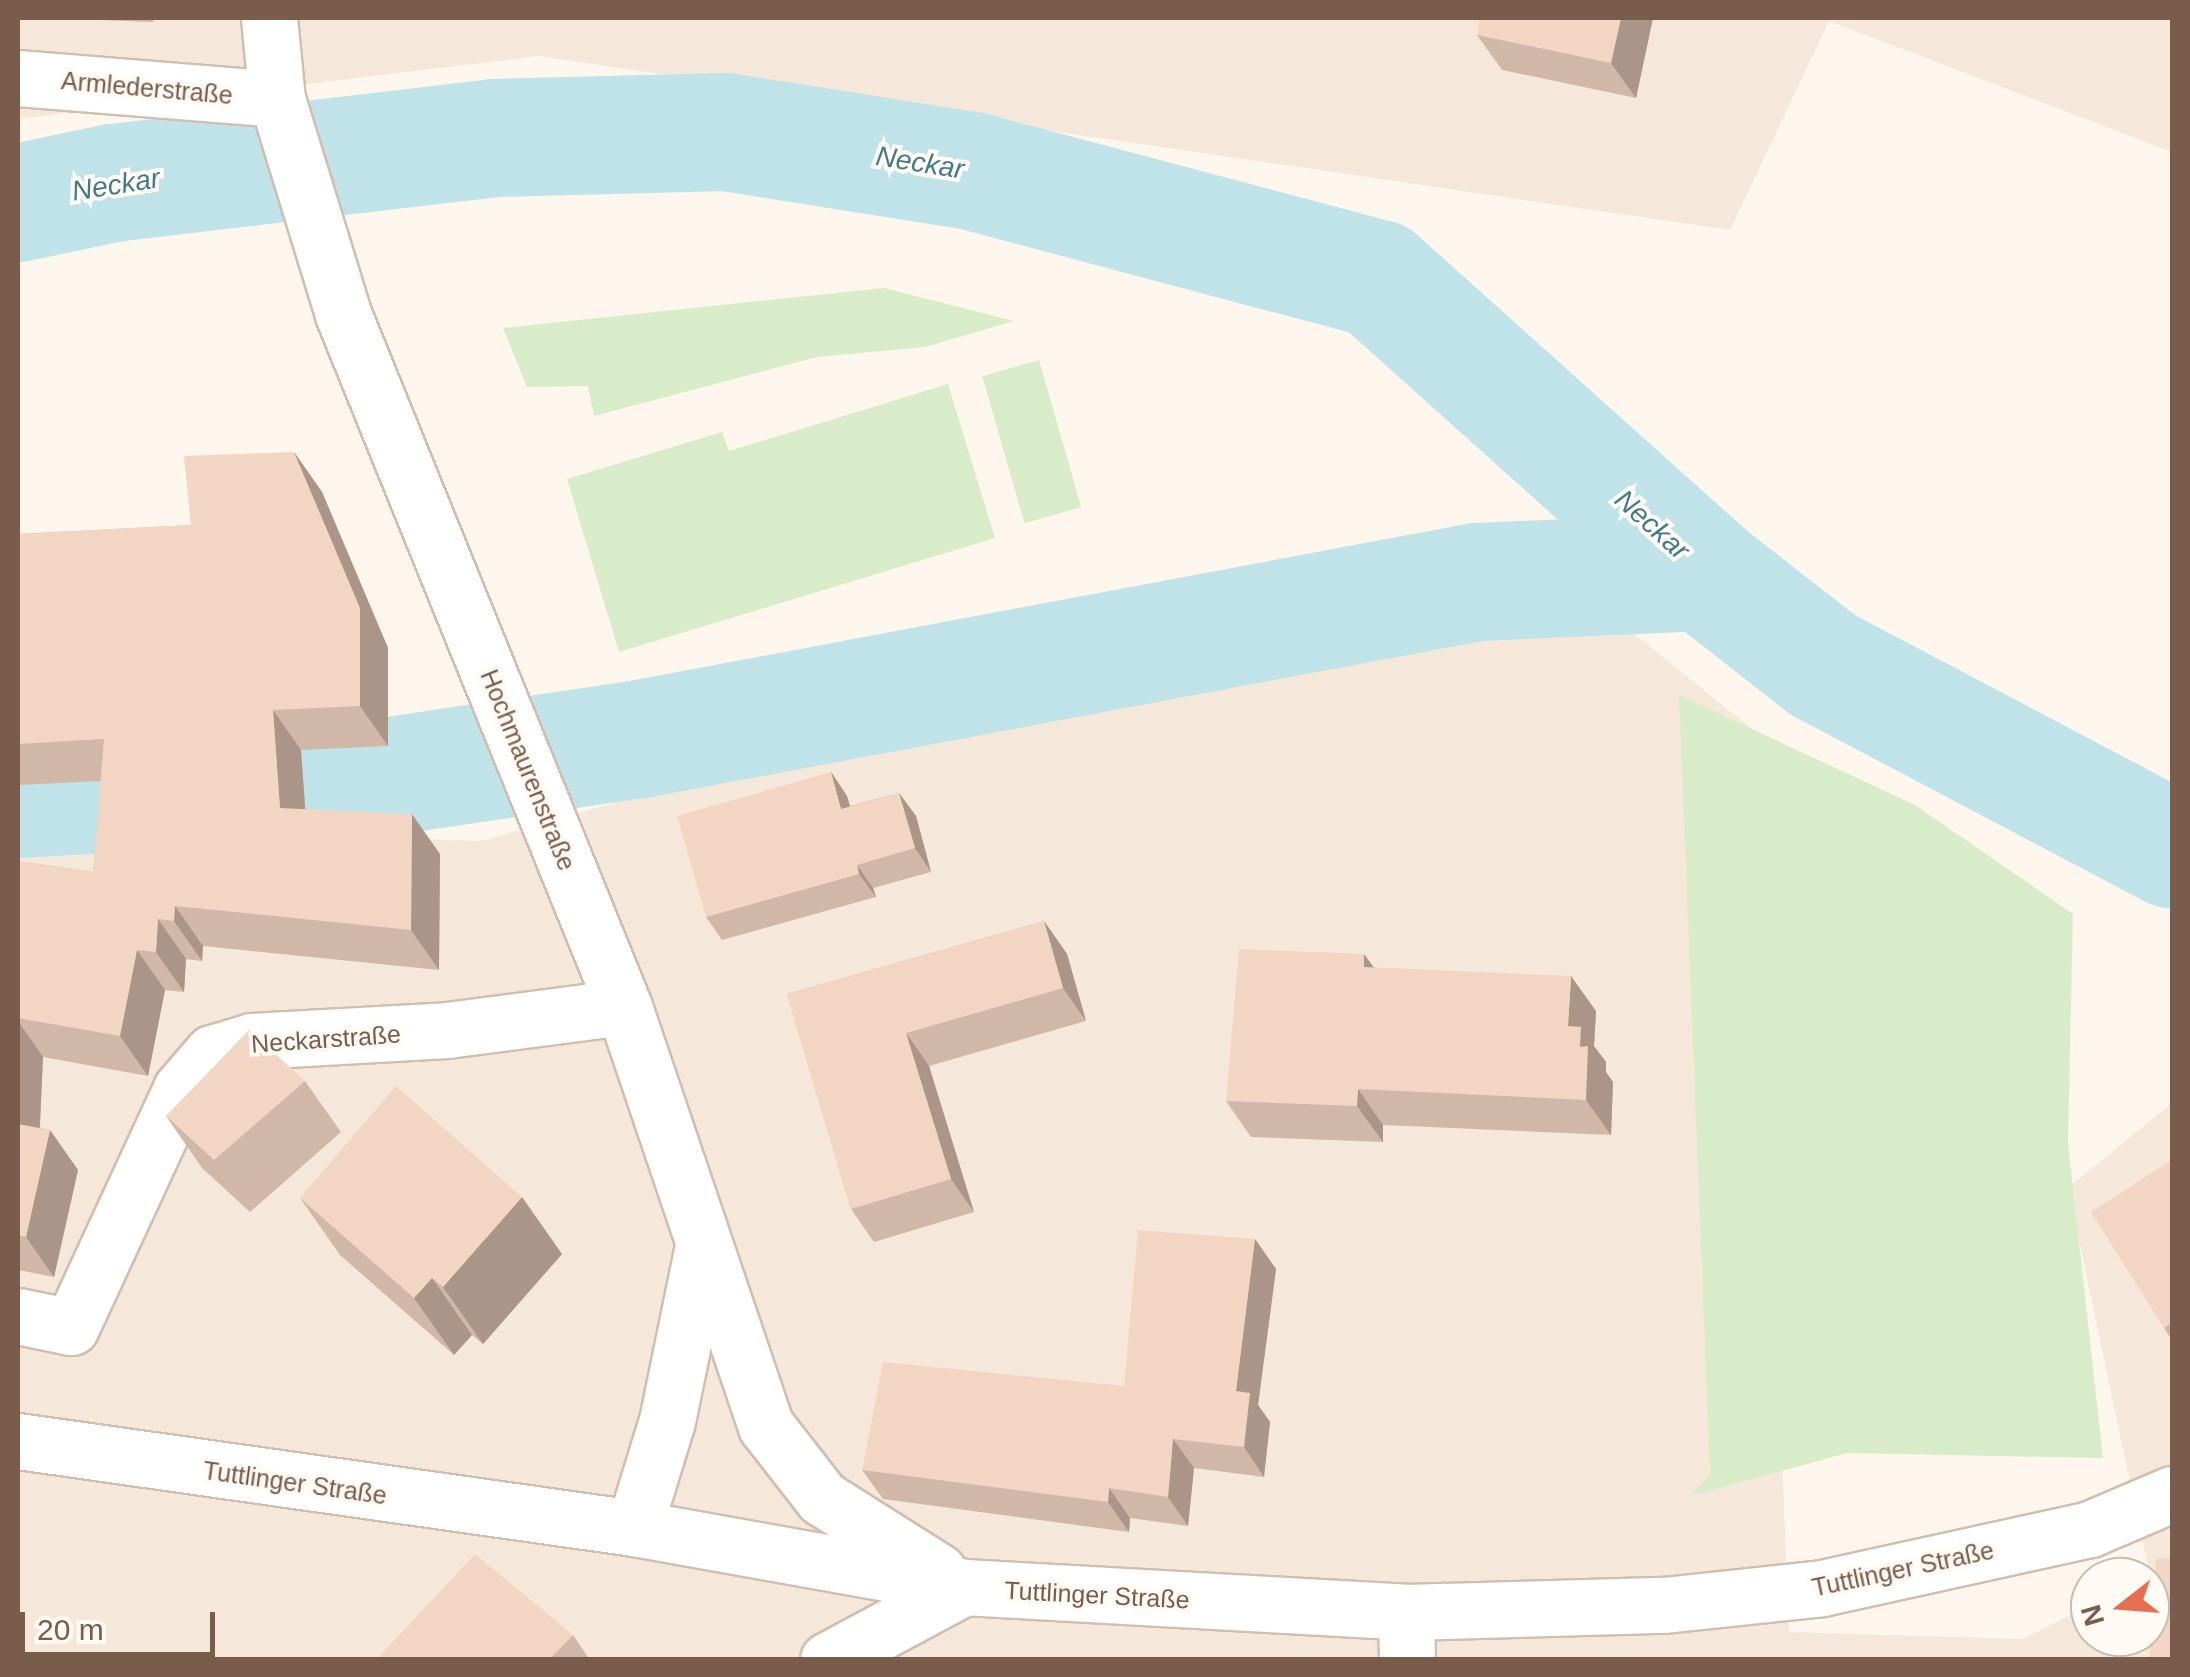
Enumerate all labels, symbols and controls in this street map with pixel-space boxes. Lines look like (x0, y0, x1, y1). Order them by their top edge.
street label: Armlederstraße (60, 66, 234, 110)
water label: Neckar (874, 139, 966, 187)
water label: Neckar (70, 161, 162, 209)
water label: Neckar (1608, 483, 1696, 567)
street label: Hochmaurenstraße (474, 665, 582, 875)
street label: Neckarstraße (250, 1019, 402, 1059)
street label: Tuttlinger Straße (201, 1455, 389, 1511)
street label: Tuttlinger Straße (1809, 1535, 1997, 1603)
north arrow (2070, 1557, 2170, 1657)
street label: Tuttlinger Straße (1004, 1575, 1190, 1615)
scale bar (25, 1592, 220, 1654)
text: N (2075, 1601, 2111, 1630)
text: 20 m (37, 1613, 104, 1646)

